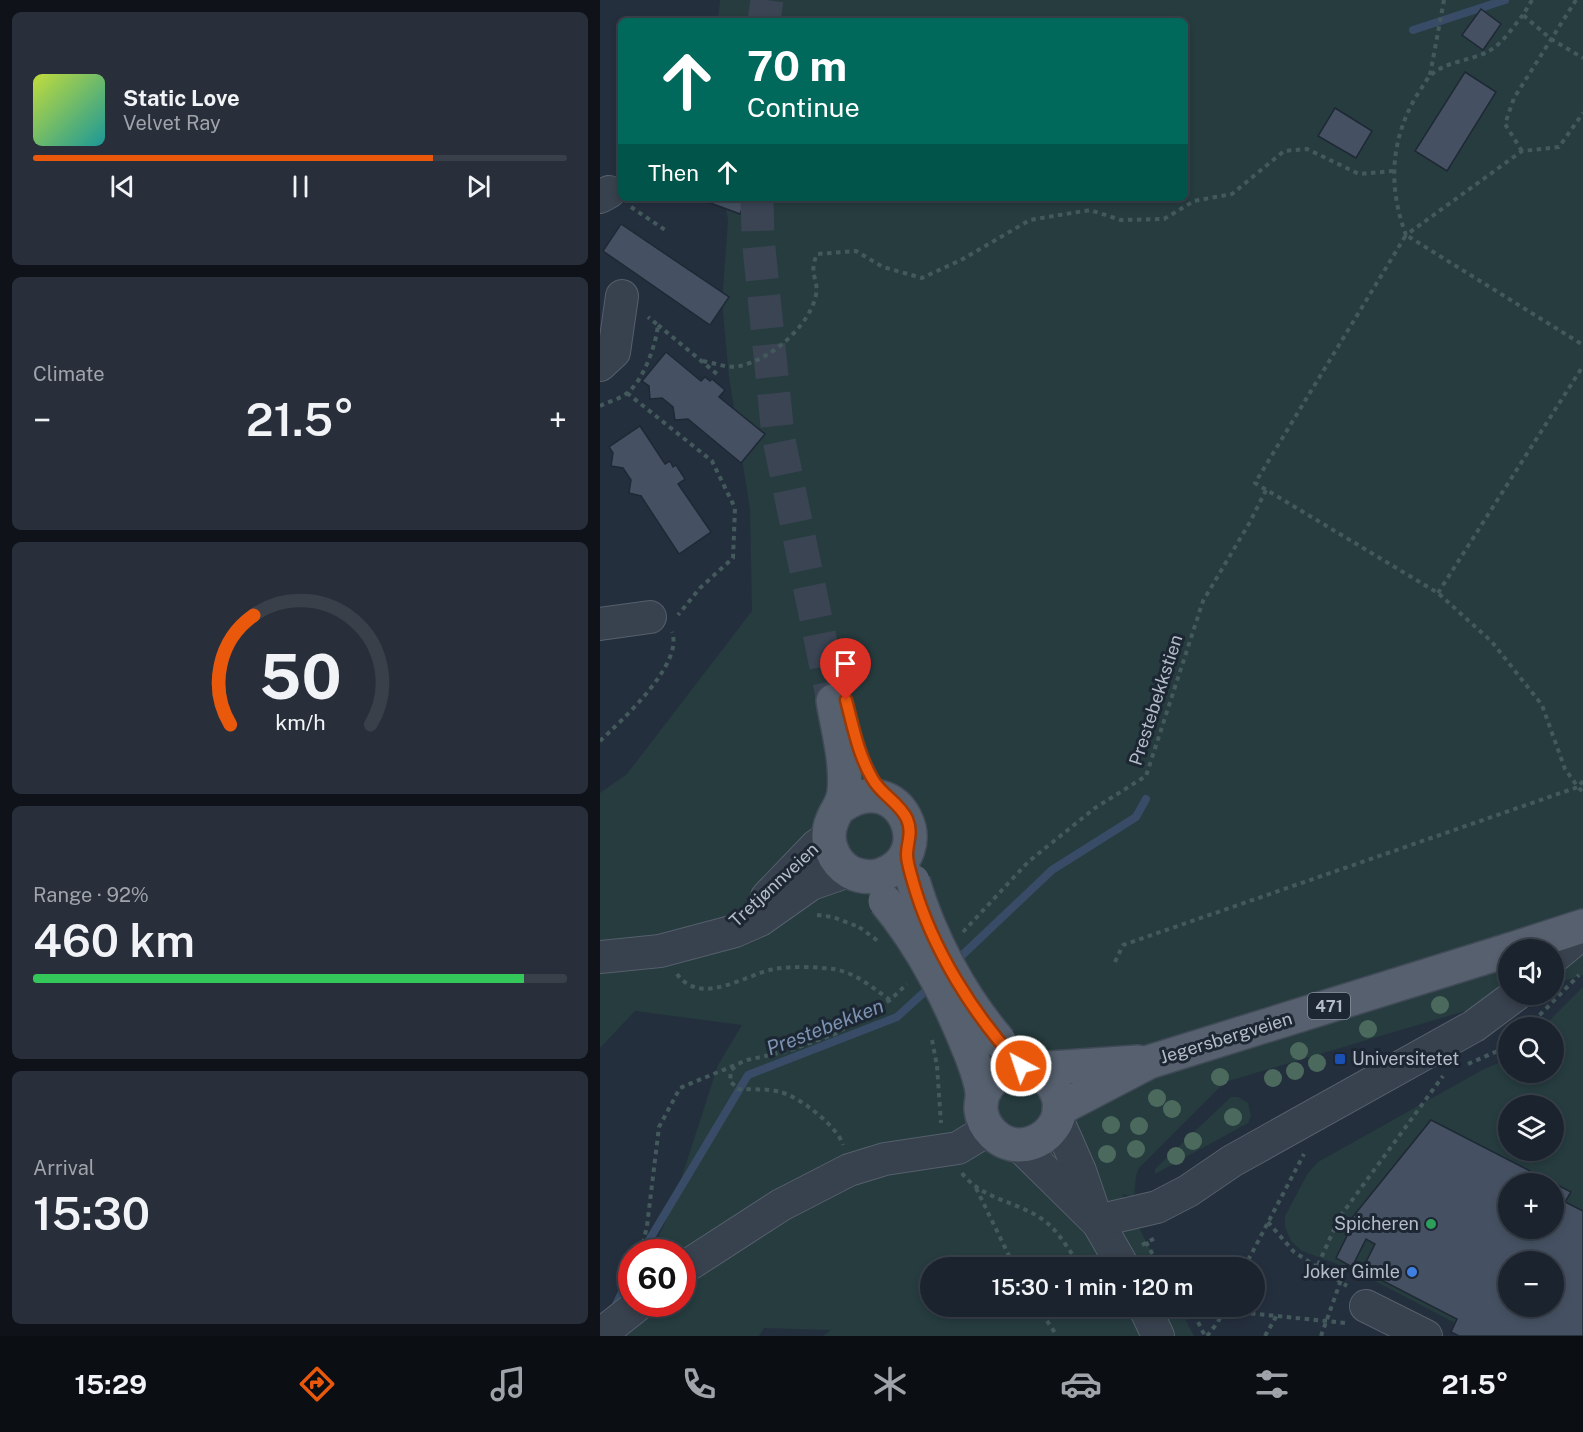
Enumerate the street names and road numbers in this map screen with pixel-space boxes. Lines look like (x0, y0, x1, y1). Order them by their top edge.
street label: Prestebekkstien (1124, 632, 1187, 768)
street label: Tretjønnveien (725, 838, 822, 931)
road number: 471 (1308, 993, 1350, 1019)
street label: Jegersbergveien (1157, 1007, 1295, 1068)

